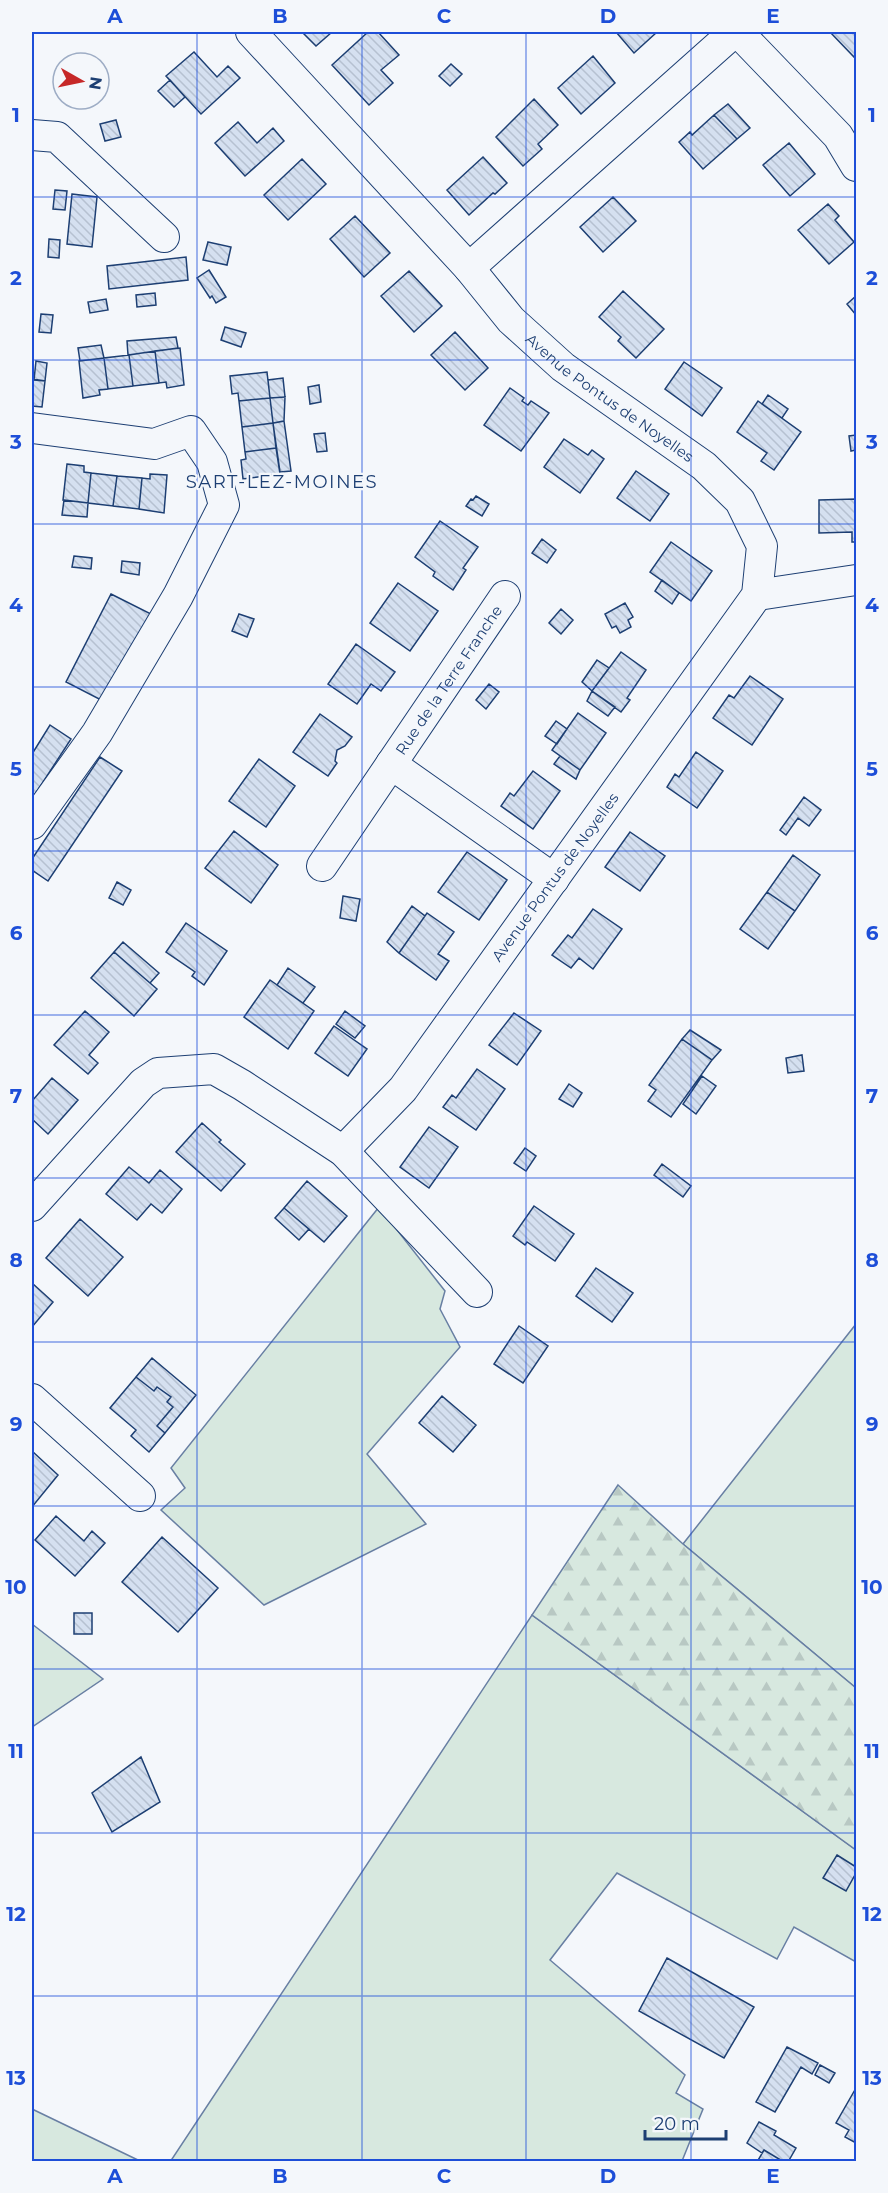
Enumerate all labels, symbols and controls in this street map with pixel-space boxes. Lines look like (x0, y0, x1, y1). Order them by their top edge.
text: A (106, 4, 123, 28)
text: B (272, 4, 288, 28)
text: C (437, 4, 452, 28)
text: D (600, 4, 616, 28)
text: E (766, 4, 780, 28)
north arrow (51, 51, 111, 111)
text: N (85, 75, 106, 91)
text: 1 (12, 103, 20, 127)
text: 1 (868, 103, 876, 127)
text: 2 (10, 266, 22, 290)
text: 2 (866, 266, 878, 290)
street label: Avenue Pontus de Noyelles (522, 329, 698, 465)
text: 3 (9, 430, 22, 454)
text: 3 (865, 430, 878, 454)
district label: SART-LEZ-MOINES (186, 471, 378, 493)
text: 4 (9, 593, 23, 617)
text: 4 (865, 593, 879, 617)
street label: Rue de la Terre Franche (391, 601, 506, 758)
text: 5 (10, 757, 22, 781)
text: 5 (866, 757, 878, 781)
street label: Avenue Pontus de Noyelles (487, 789, 623, 965)
text: 6 (10, 921, 23, 945)
text: 6 (866, 921, 879, 945)
text: 7 (10, 1084, 22, 1108)
text: 7 (866, 1084, 878, 1108)
text: 8 (9, 1248, 23, 1272)
text: 8 (865, 1248, 879, 1272)
text: 9 (10, 1412, 22, 1436)
text: 9 (866, 1412, 878, 1436)
text: 10 (5, 1575, 27, 1599)
text: 10 (861, 1575, 883, 1599)
text: 11 (8, 1739, 24, 1763)
text: 11 (864, 1739, 880, 1763)
text: 12 (6, 1902, 26, 1926)
text: 12 (862, 1902, 882, 1926)
text: 13 (6, 2066, 26, 2090)
text: 13 (862, 2066, 882, 2090)
scale bar (645, 2103, 726, 2141)
text: 20 m (654, 2113, 700, 2135)
text: A (106, 2164, 123, 2188)
text: B (272, 2164, 288, 2188)
text: C (437, 2164, 452, 2188)
text: D (600, 2164, 616, 2188)
text: E (766, 2164, 780, 2188)

